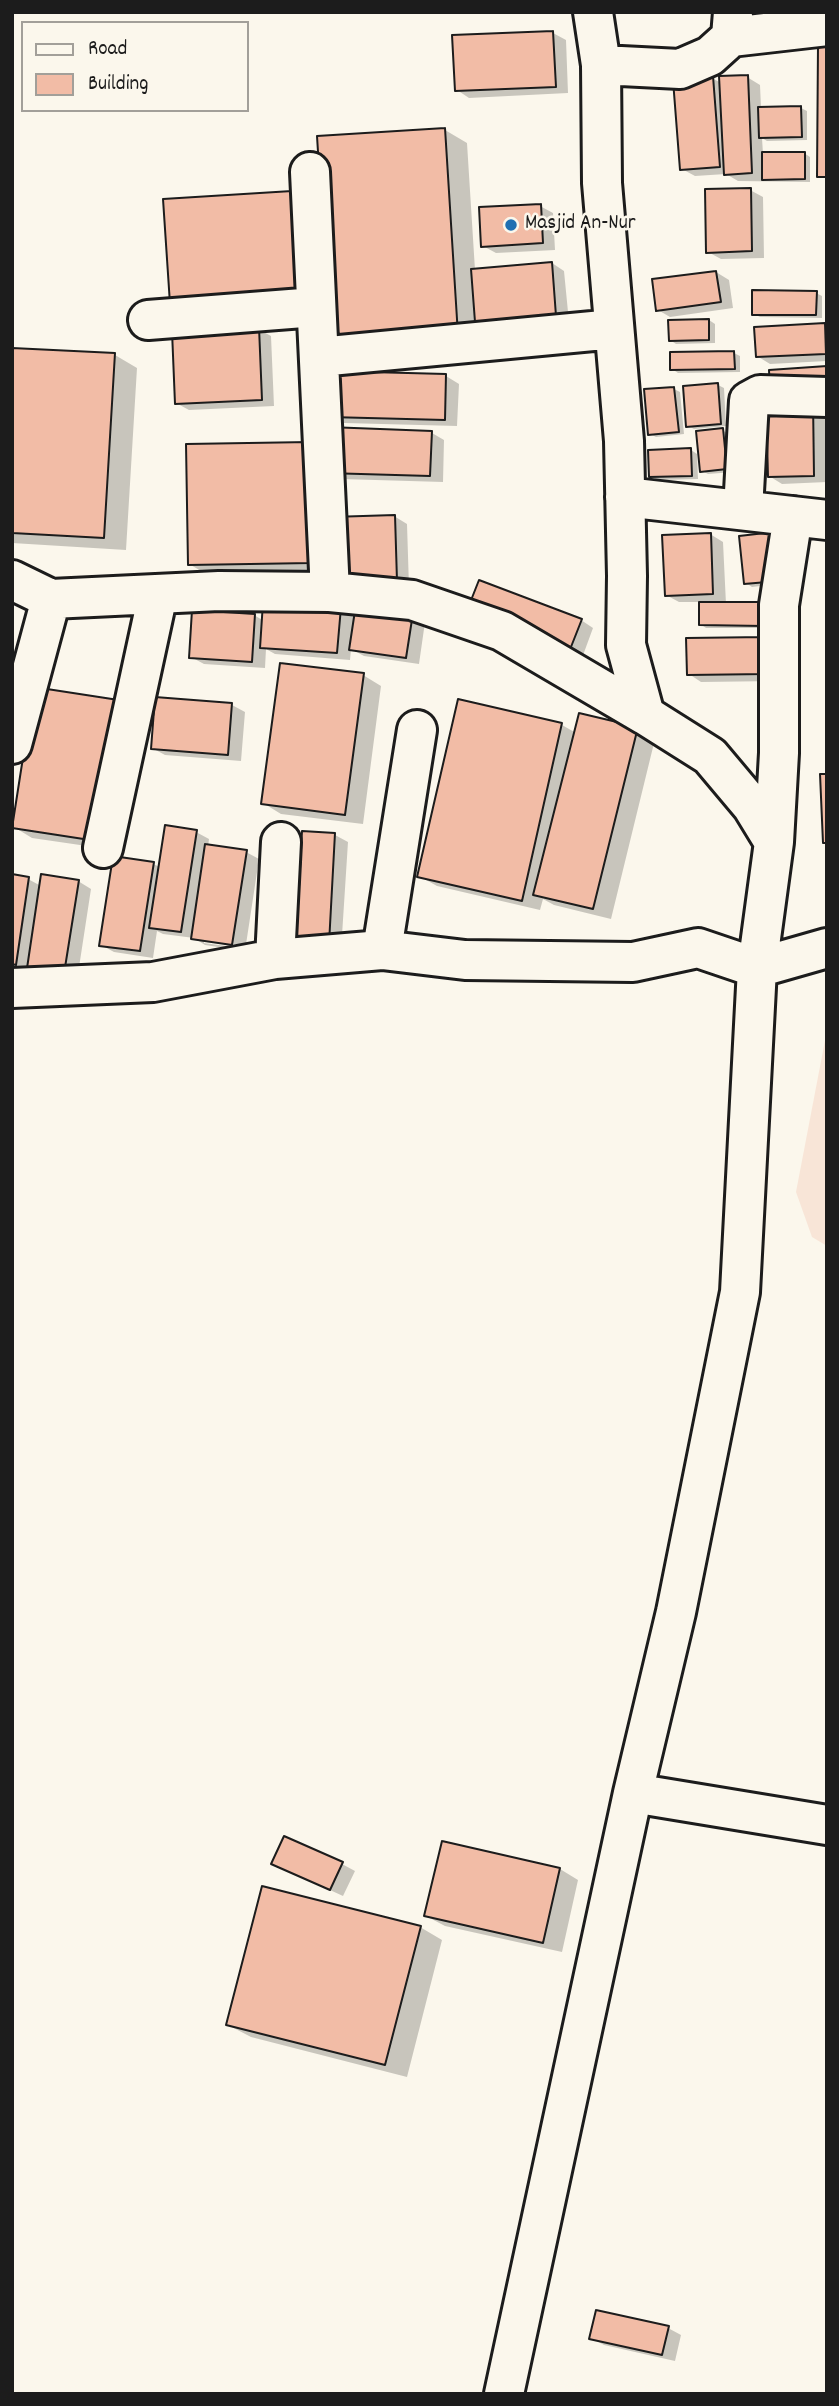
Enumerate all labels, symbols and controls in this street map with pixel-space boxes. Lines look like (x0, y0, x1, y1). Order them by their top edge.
legend (21, 21, 248, 112)
text: Road (88, 35, 127, 65)
text: Building (88, 70, 148, 100)
place label: Masjid An-Nur (525, 212, 636, 238)
marker: Masjid An-Nur (503, 217, 519, 233)

